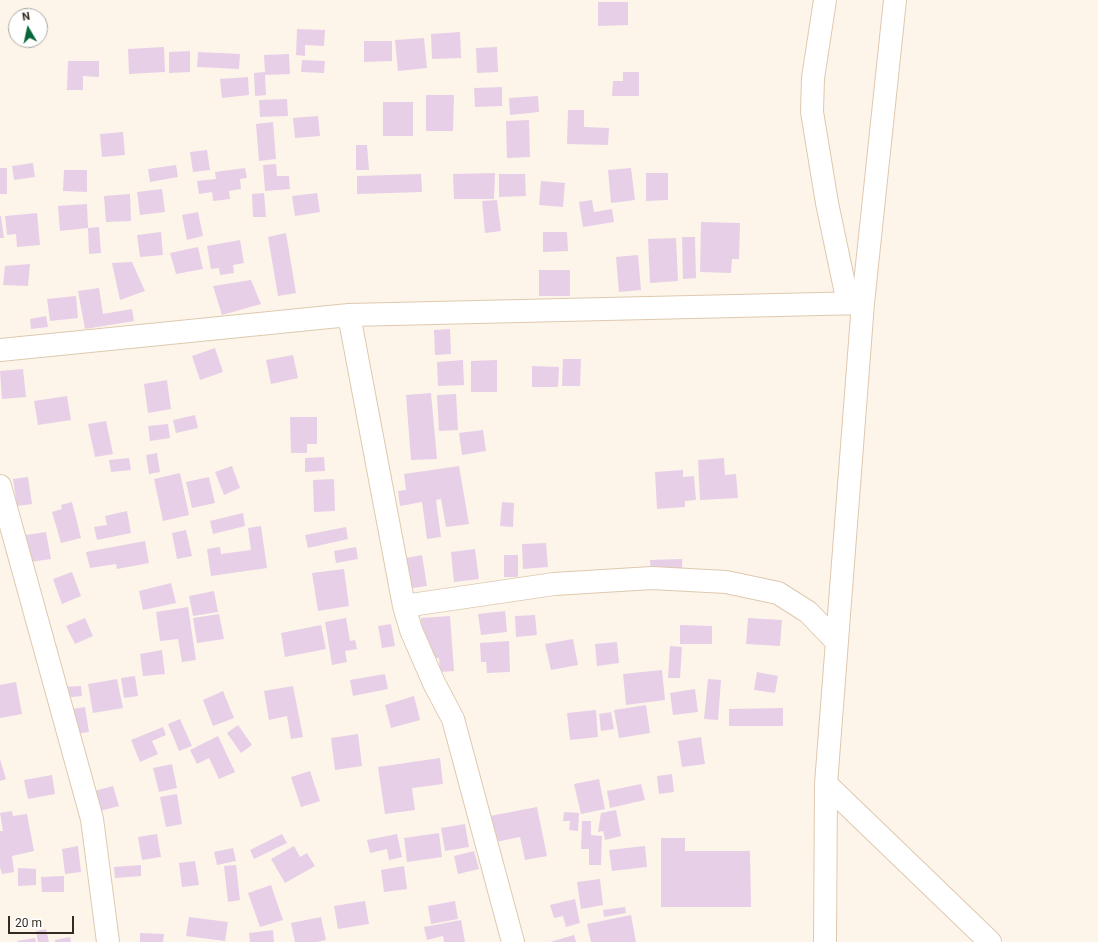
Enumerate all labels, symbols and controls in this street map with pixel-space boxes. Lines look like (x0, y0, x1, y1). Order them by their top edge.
north arrow (8, 8, 48, 48)
text: N (21, 10, 31, 24)
scale bar (10, 908, 76, 934)
text: 20 m (15, 916, 42, 930)

